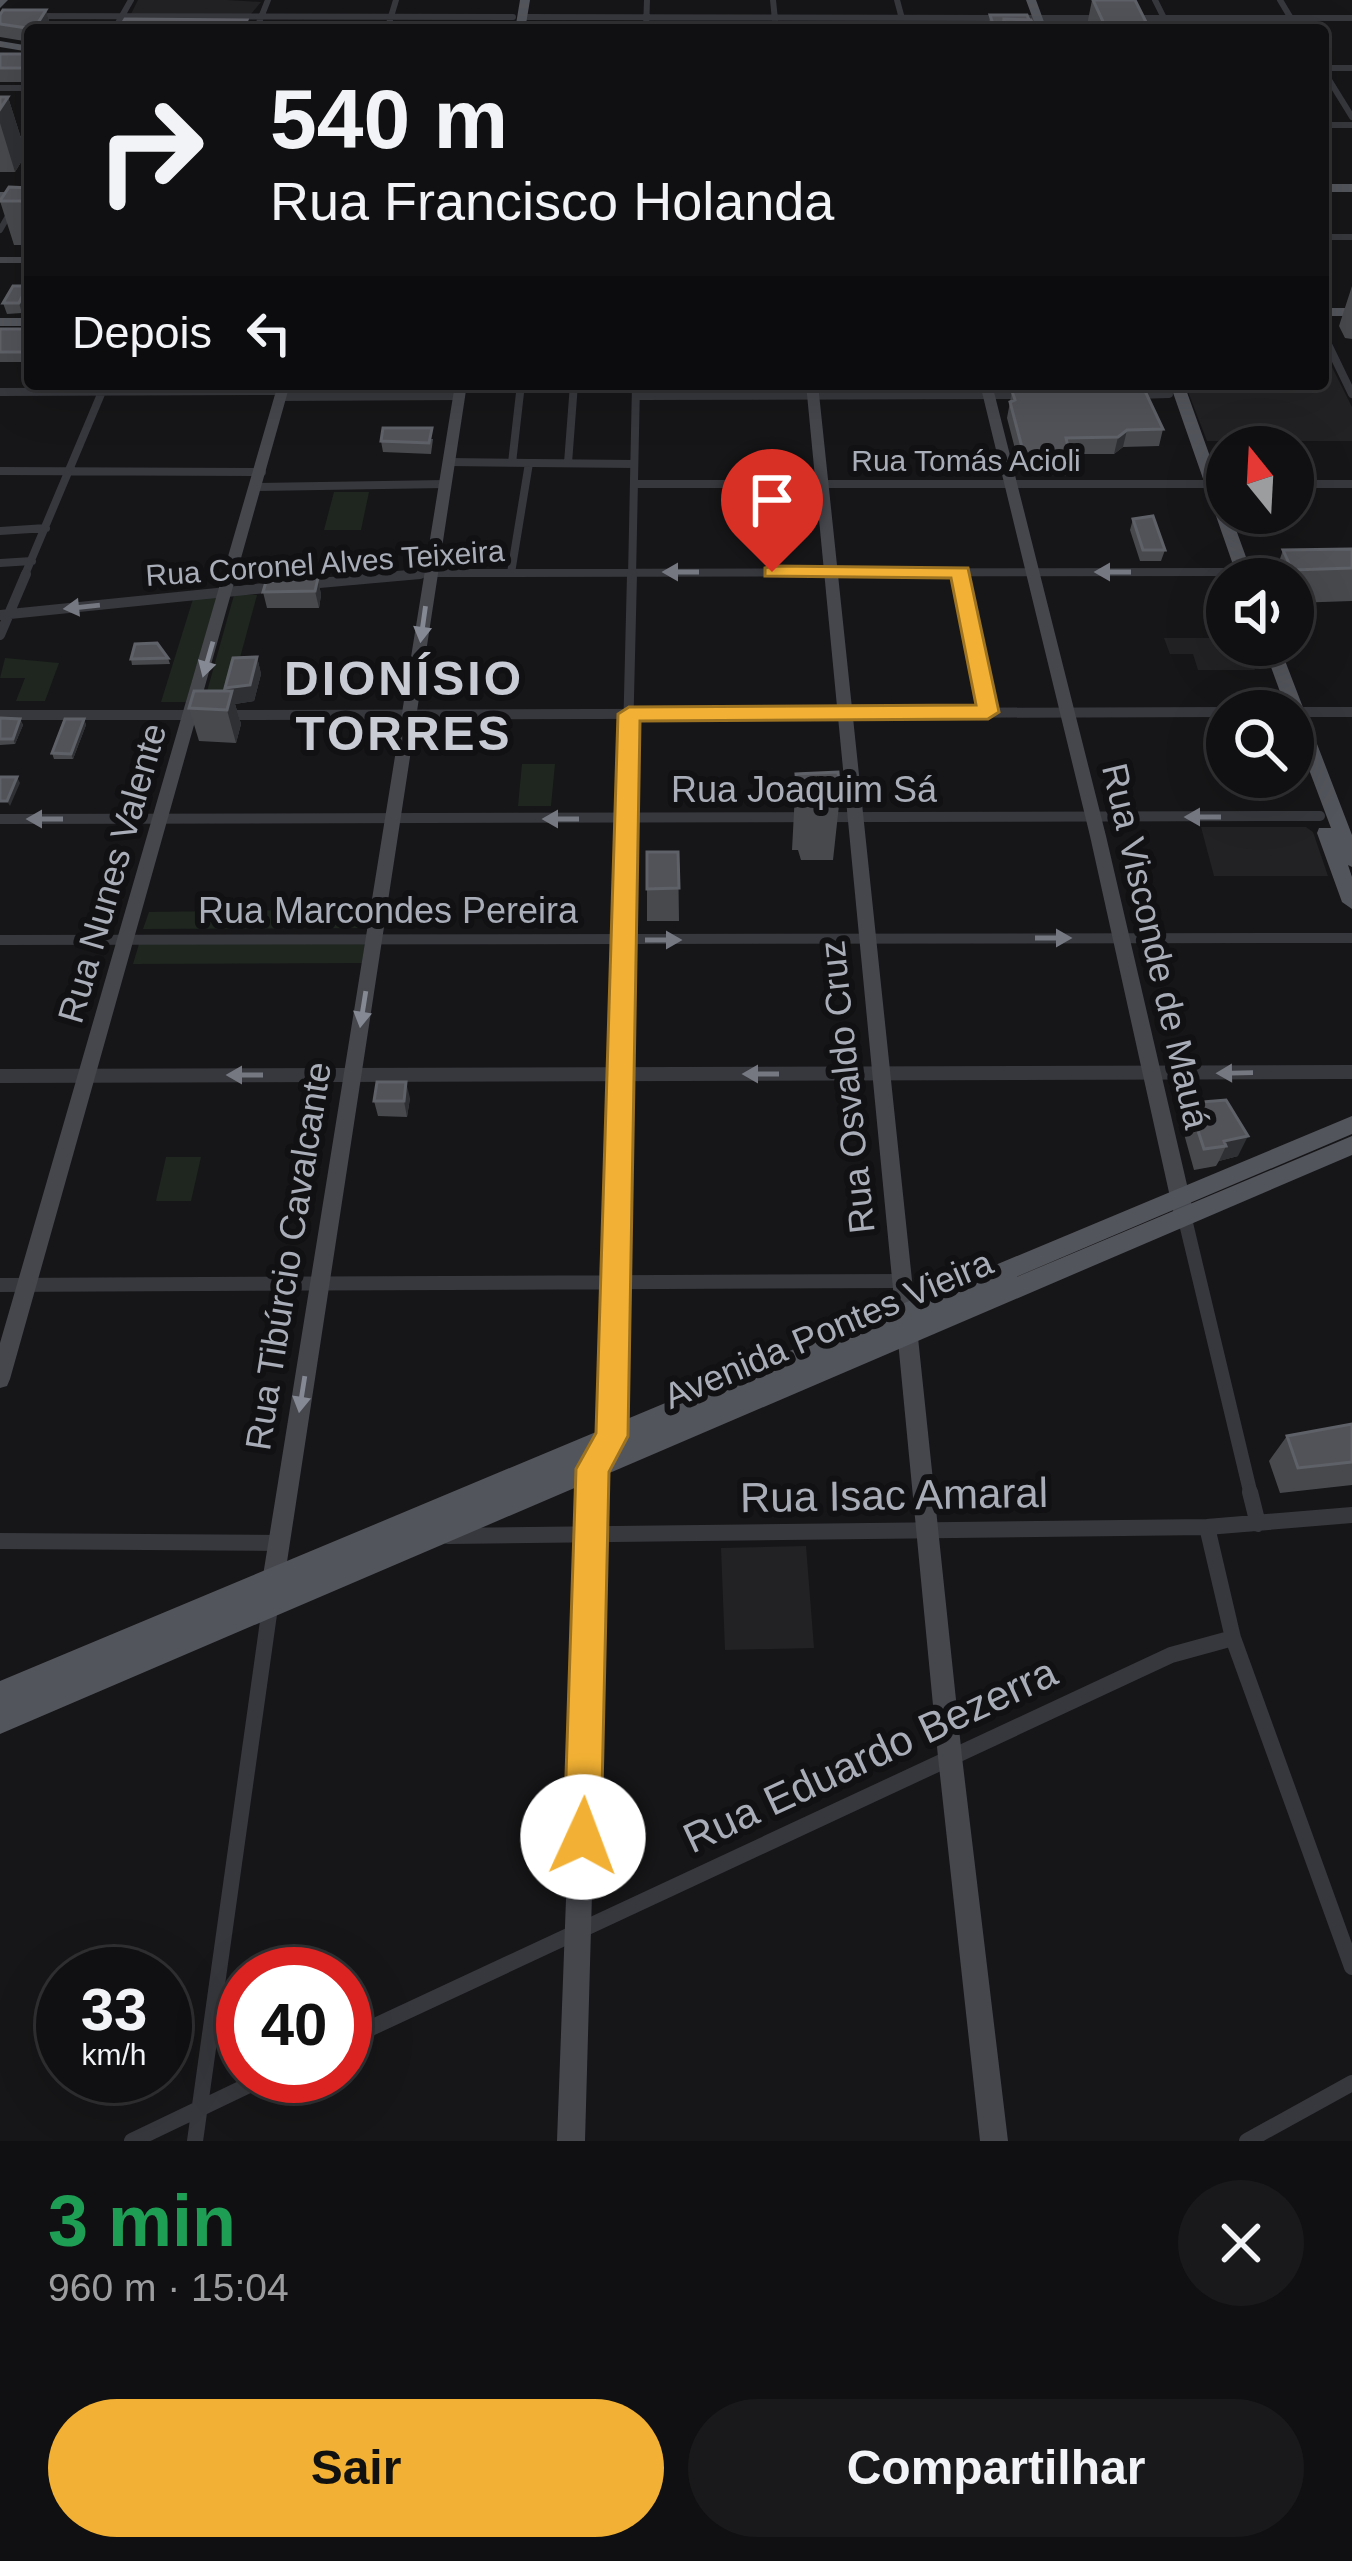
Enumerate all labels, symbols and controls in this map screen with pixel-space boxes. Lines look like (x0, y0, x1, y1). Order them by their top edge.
icon: right (72, 72, 228, 228)
text: 540 m (270, 72, 508, 166)
text: Rua Francisco Holanda (270, 171, 834, 231)
icon: left (236, 300, 302, 366)
text: Depois (72, 307, 212, 358)
north arrow (1206, 426, 1314, 534)
map controls (1206, 426, 1314, 798)
street label: Rua Tomás Acioli (851, 444, 1081, 477)
pin (721, 449, 823, 572)
icon: arrive (739, 467, 805, 533)
street label: Rua Coronel Alves Teixeira (144, 534, 506, 592)
button: sound (1206, 558, 1314, 666)
one-way arrow (661, 562, 699, 582)
one-way arrow (1093, 562, 1131, 582)
one-way arrow (63, 597, 101, 616)
one-way arrow (413, 606, 432, 643)
one-way arrow (198, 641, 216, 677)
district label: DIONÍSIO TORRES (284, 652, 524, 760)
button: search (1206, 690, 1314, 798)
street label: Rua Nunes Valente (50, 719, 174, 1027)
street label: Rua Visconde de Mauá (1094, 759, 1218, 1134)
street label: Rua Joaquim Sá (671, 769, 938, 810)
one-way arrow (1183, 807, 1221, 826)
one-way arrow (25, 809, 63, 829)
one-way arrow (541, 810, 579, 829)
street label: Rua Marcondes Pereira (198, 890, 579, 931)
one-way arrow (1035, 928, 1073, 948)
one-way arrow (645, 930, 683, 950)
street label: Rua Osvaldo Cruz (811, 939, 883, 1235)
one-way arrow (354, 991, 372, 1029)
street label: Rua Tibúrcio Cavalcante (237, 1059, 339, 1453)
one-way arrow (1215, 1063, 1253, 1083)
one-way arrow (741, 1064, 779, 1084)
one-way arrow (225, 1065, 263, 1085)
street label: Avenida Pontes Vieira (658, 1241, 999, 1417)
one-way arrow (292, 1376, 311, 1414)
street label: Rua Isac Amaral (740, 1469, 1048, 1521)
street label: Rua Eduardo Bezerra (676, 1648, 1065, 1862)
position arrow (520, 1774, 646, 1900)
speed limit sign: 40 (216, 1947, 372, 2103)
text: 33 (81, 1976, 147, 2043)
text: km/h (81, 2038, 147, 2071)
button: close (1178, 2180, 1304, 2306)
text: 3 min (48, 2181, 236, 2261)
text: 960 m · 15:04 (48, 2266, 289, 2309)
button: Sair (48, 2399, 664, 2537)
button: Compartilhar (688, 2399, 1304, 2537)

